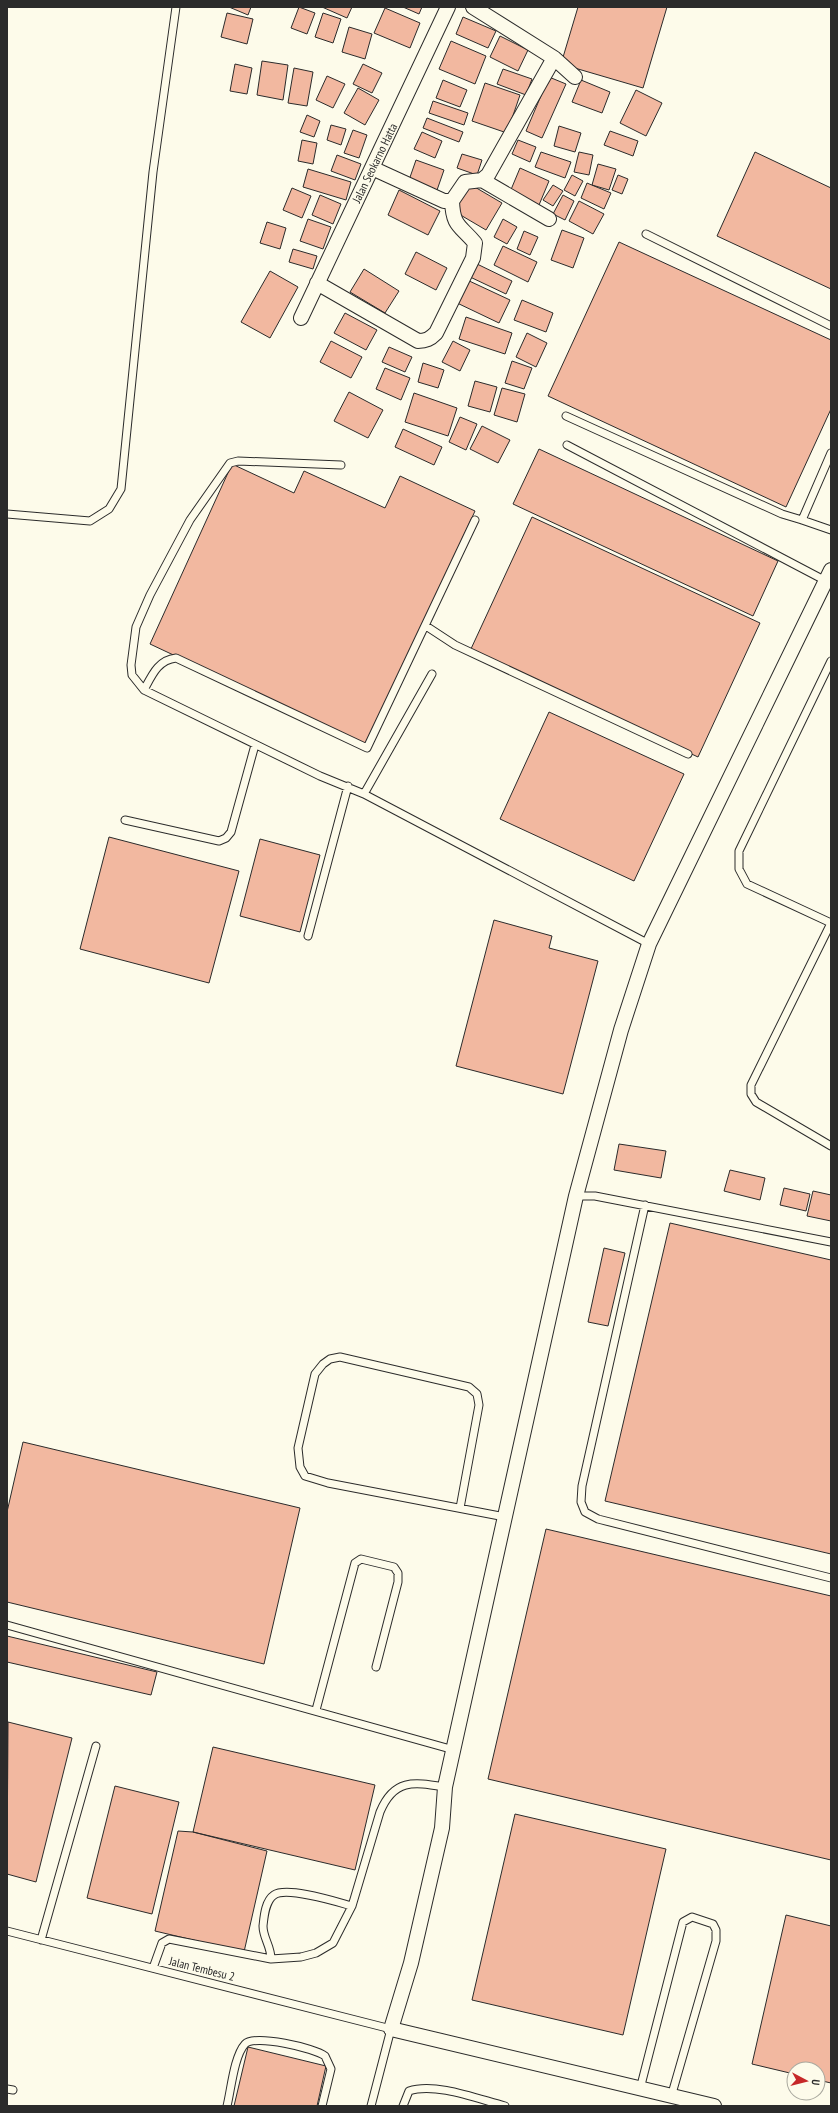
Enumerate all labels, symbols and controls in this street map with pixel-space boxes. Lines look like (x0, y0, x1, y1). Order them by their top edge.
street label: Jalan Seokarno Hatta (348, 120, 400, 206)
street label: Jalan Tembesu 2 (167, 1953, 236, 1984)
north arrow (786, 2061, 826, 2101)
text: U (809, 2079, 823, 2086)

